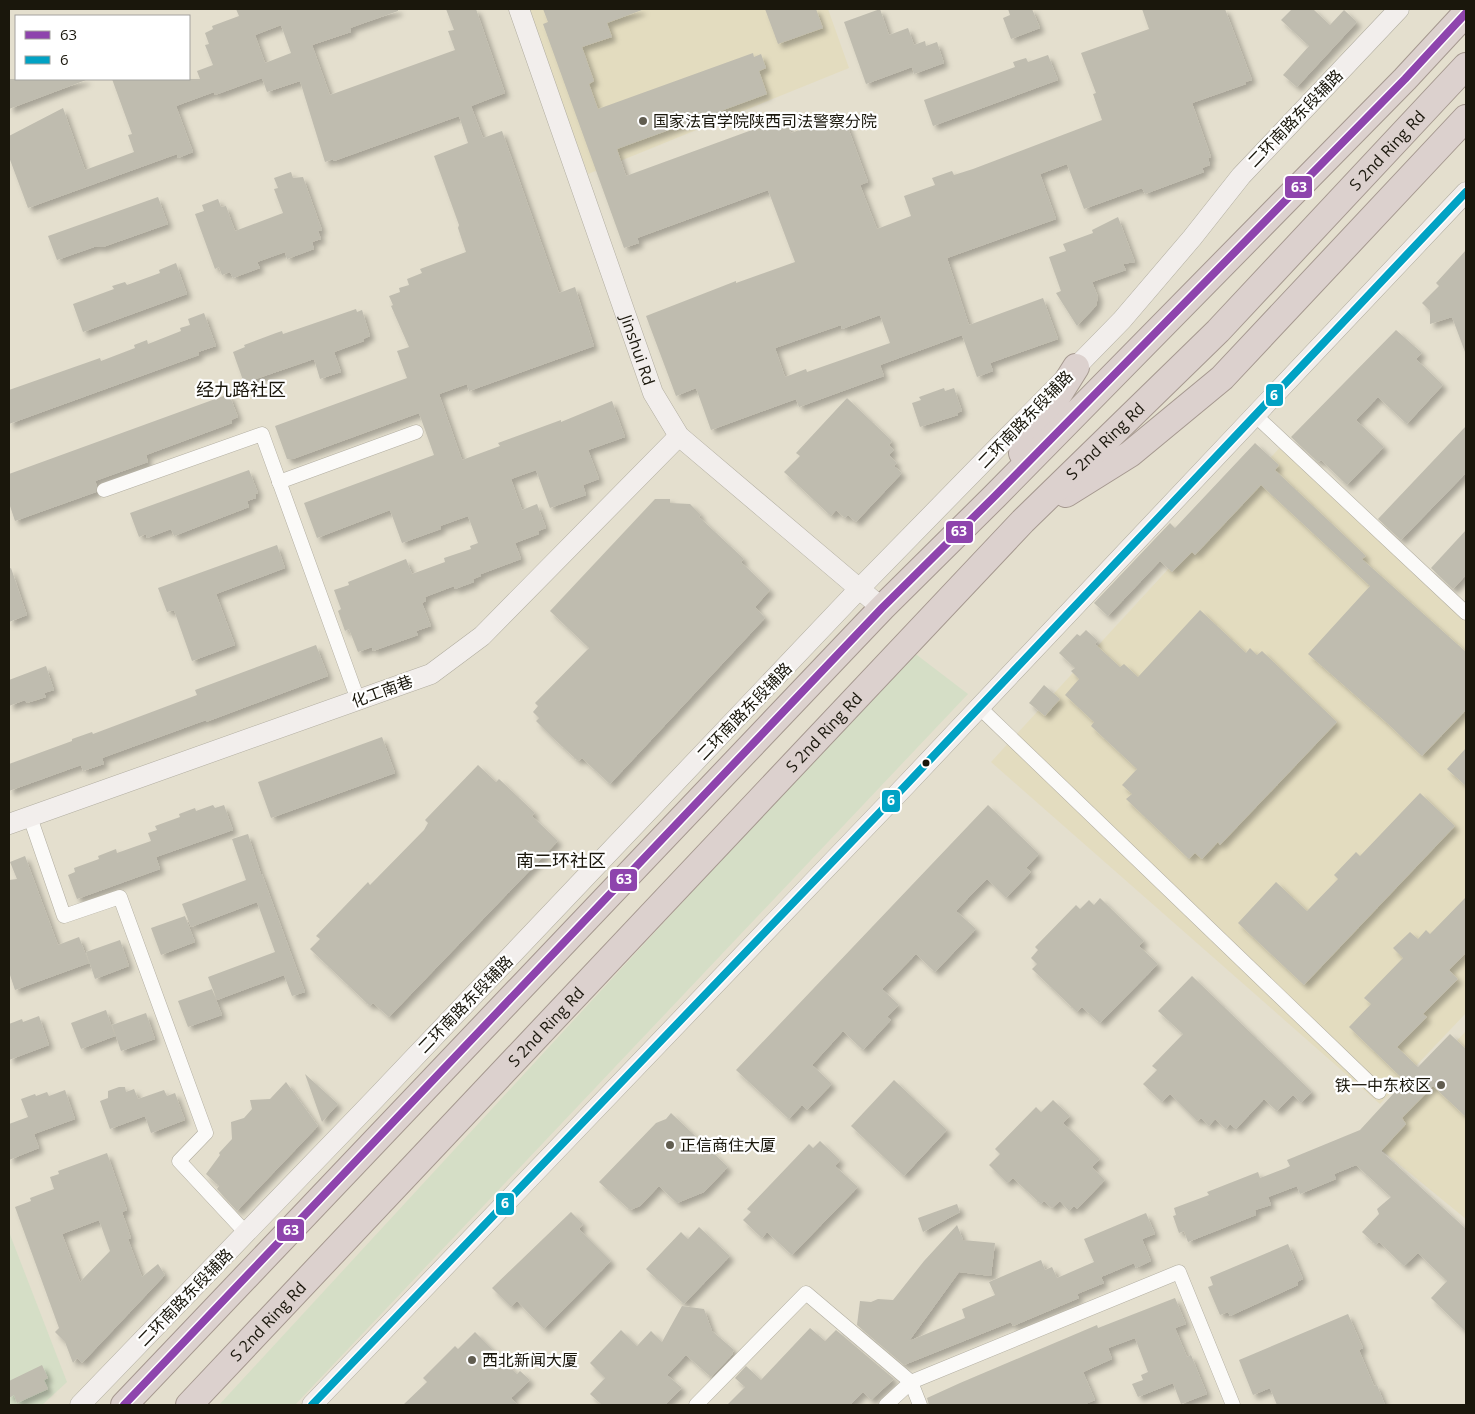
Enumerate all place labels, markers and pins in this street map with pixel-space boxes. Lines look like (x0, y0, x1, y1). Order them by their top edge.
place label: 国家法官学院陕西司法警察分院 (653, 110, 877, 132)
marker: 国家法官学院陕西司法警察分院 (637, 115, 649, 127)
unlabelled marker (921, 758, 931, 768)
place label: 铁一中东校区 (1335, 1074, 1431, 1096)
marker: 铁一中东校区 (1435, 1079, 1447, 1091)
place label: 正信商住大厦 (680, 1134, 776, 1156)
marker: 正信商住大厦 (664, 1139, 676, 1151)
place label: 西北新闻大厦 (482, 1349, 578, 1371)
marker: 西北新闻大厦 (466, 1354, 478, 1366)

